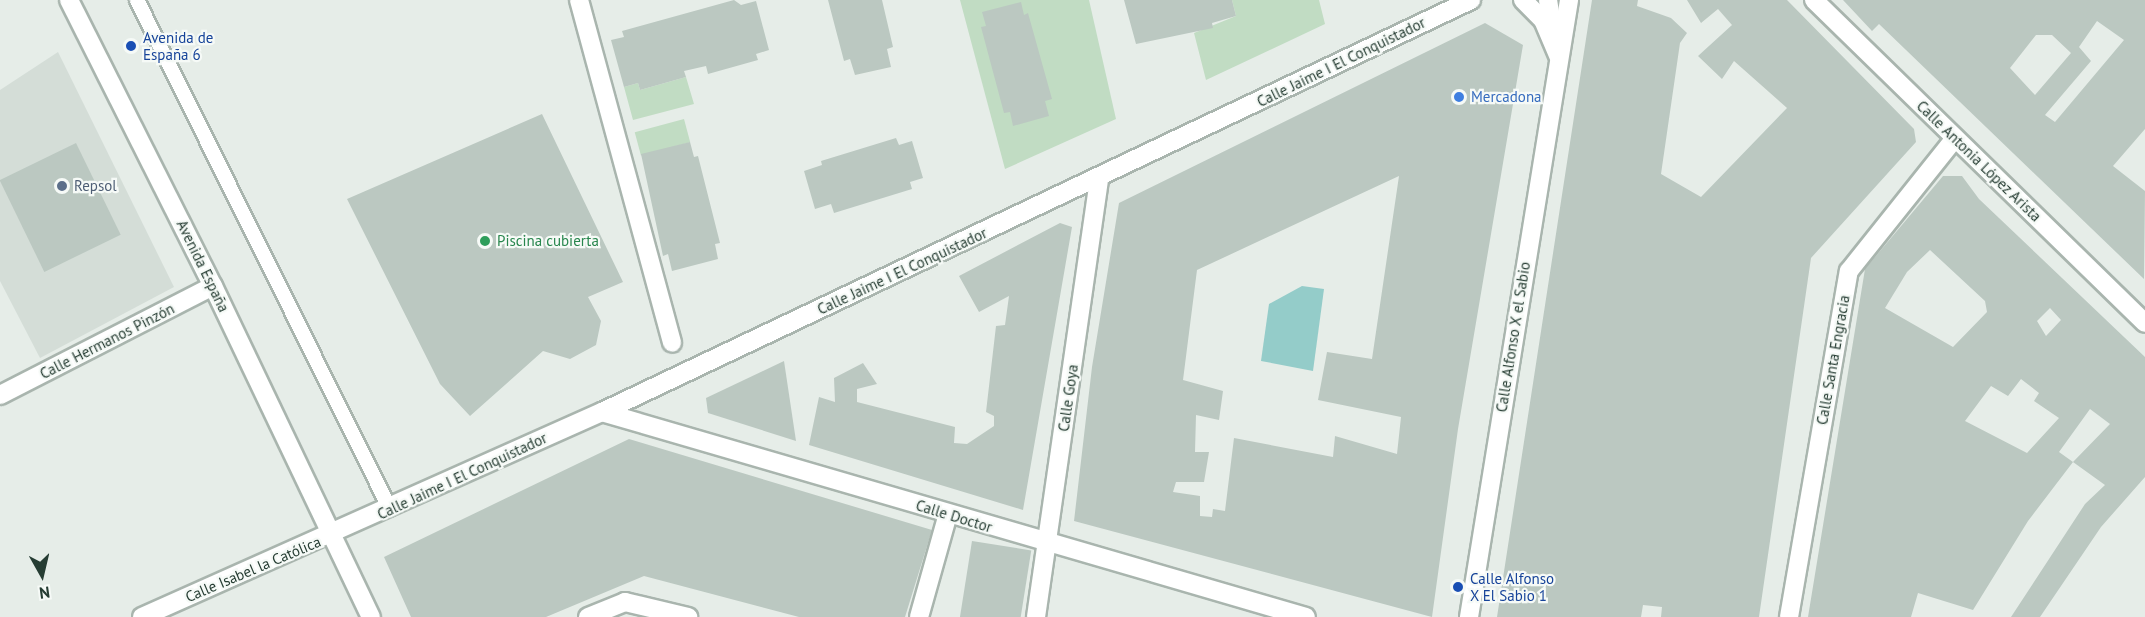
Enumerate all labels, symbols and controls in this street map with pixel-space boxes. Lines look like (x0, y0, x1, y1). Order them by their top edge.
street label: Calle Jaime I El Conquistador (1254, 13, 1428, 111)
place label: Avenida de España 6 (143, 28, 213, 63)
marker: Avenida de España 6 (124, 39, 138, 53)
place label: Mercadona (1471, 88, 1542, 106)
marker: Mercadona (1452, 90, 1466, 104)
street label: Calle Antonia López Arista (1912, 96, 2046, 226)
place label: Repsol (74, 177, 117, 195)
marker: Repsol (55, 179, 69, 193)
street label: Avenida España (173, 217, 233, 315)
street label: Calle Jaime I El Conquistador (814, 224, 990, 318)
place label: Piscina cubierta (497, 232, 599, 250)
marker: Piscina cubierta (478, 234, 492, 248)
street label: Calle Alfonso X el Sabio (1492, 260, 1534, 414)
street label: Calle Santa Engracia (1813, 294, 1853, 426)
street label: Calle Hermanos Pinzón (37, 299, 177, 383)
street label: Calle Goya (1054, 363, 1082, 433)
street label: Calle Jaime I El Conquistador (374, 429, 550, 523)
street label: Calle Doctor (914, 496, 994, 536)
street label: Calle Isabel la Católica (183, 532, 323, 606)
north arrow (12, 545, 72, 605)
place label: Calle Alfonso X El Sabio 1 (1470, 569, 1555, 604)
marker: Calle Alfonso X El Sabio 1 (1451, 580, 1465, 594)
text: N (38, 582, 51, 603)

